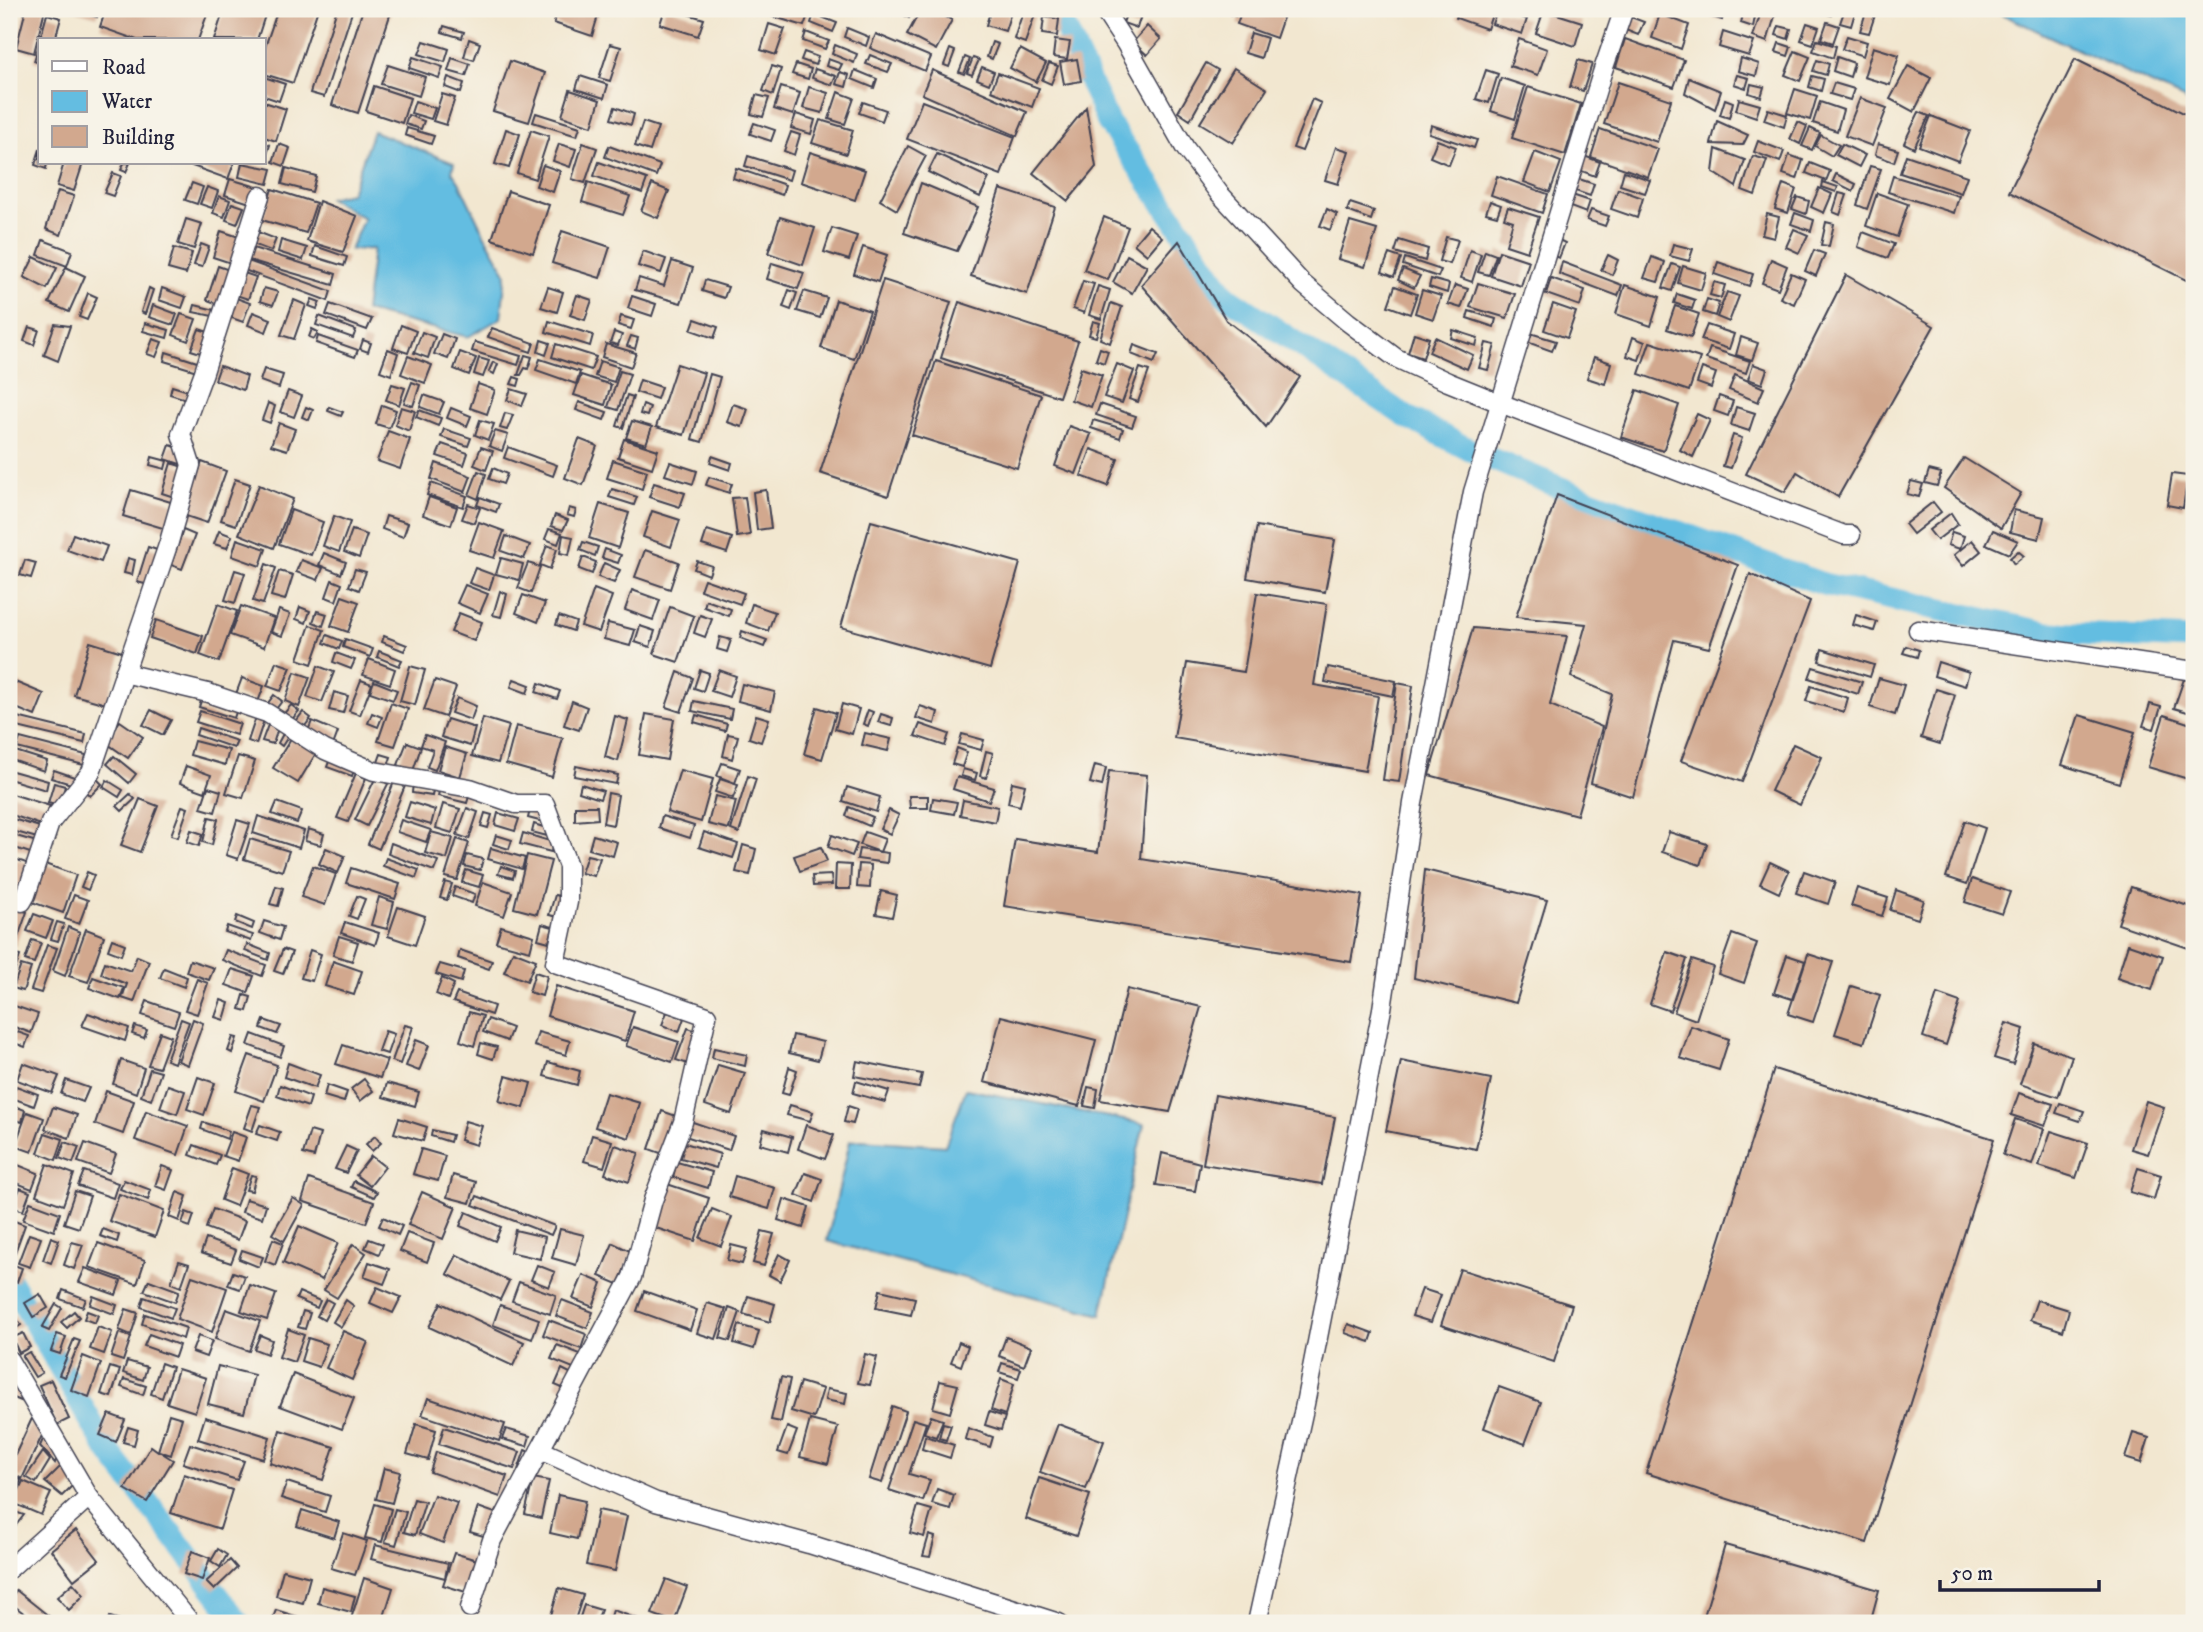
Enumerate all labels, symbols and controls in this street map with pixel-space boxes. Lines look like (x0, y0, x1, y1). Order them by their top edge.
legend (38, 38, 266, 164)
text: Road (102, 55, 146, 81)
text: Water (101, 89, 152, 115)
text: Building (102, 125, 175, 151)
scale bar (1940, 1548, 2100, 1592)
text: 50 m (1951, 1561, 1993, 1587)

